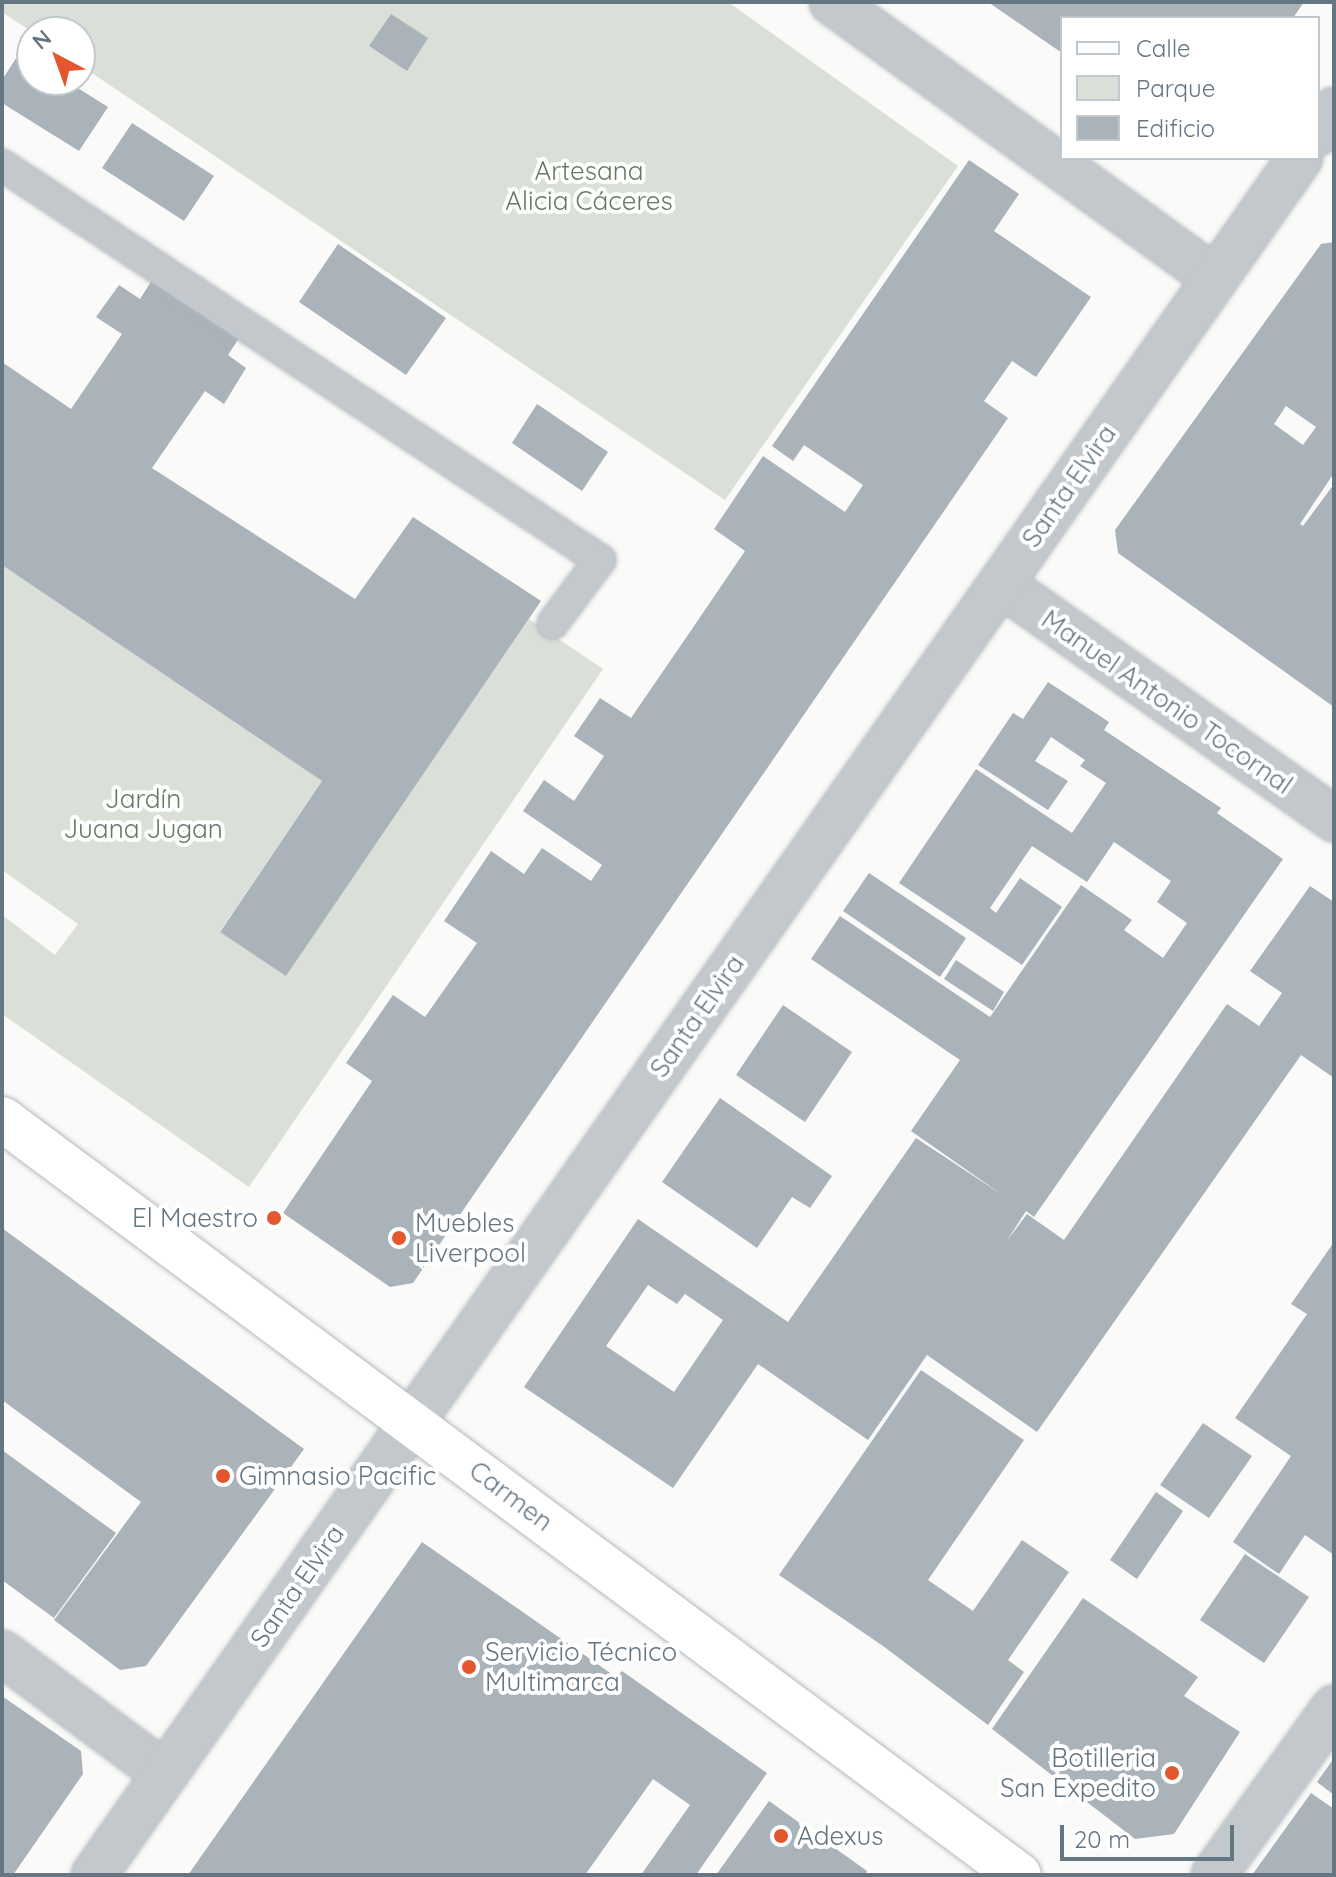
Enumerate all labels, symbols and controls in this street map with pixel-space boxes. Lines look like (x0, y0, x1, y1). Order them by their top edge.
north arrow (16, 16, 96, 96)
legend (1060, 16, 1320, 160)
text: N (26, 24, 57, 55)
text: Calle (1136, 33, 1191, 63)
text: Parque (1136, 73, 1215, 103)
text: Edificio (1136, 113, 1215, 143)
park label: Artesana Alicia Cáceres (505, 155, 673, 216)
street label: Santa Elvira (1016, 419, 1122, 553)
street label: Manuel Antonio Tocornal (1036, 604, 1298, 800)
park label: Jardín Juana Jugan (63, 783, 223, 844)
street label: Santa Elvira (644, 949, 750, 1083)
place label: El Maestro (132, 1202, 258, 1234)
place label: Muebles Liverpool (415, 1207, 526, 1268)
marker: El Maestro (265, 1209, 283, 1227)
marker: Muebles Liverpool (390, 1229, 408, 1247)
street label: Carmen (463, 1455, 559, 1537)
place label: Gimnasio Pacific (239, 1460, 436, 1492)
marker: Gimnasio Pacific (214, 1467, 232, 1485)
street label: Santa Elvira (244, 1519, 350, 1653)
place label: Servicio Técnico Multimarca (485, 1636, 677, 1698)
marker: Servicio Técnico Multimarca (460, 1658, 478, 1676)
place label: Botilleria San Expedito (1000, 1742, 1156, 1804)
marker: Botilleria San Expedito (1163, 1764, 1181, 1782)
scale bar (1064, 1809, 1238, 1859)
place label: Adexus (797, 1820, 884, 1852)
text: 20 m (1074, 1824, 1130, 1854)
marker: Adexus (772, 1827, 790, 1845)

